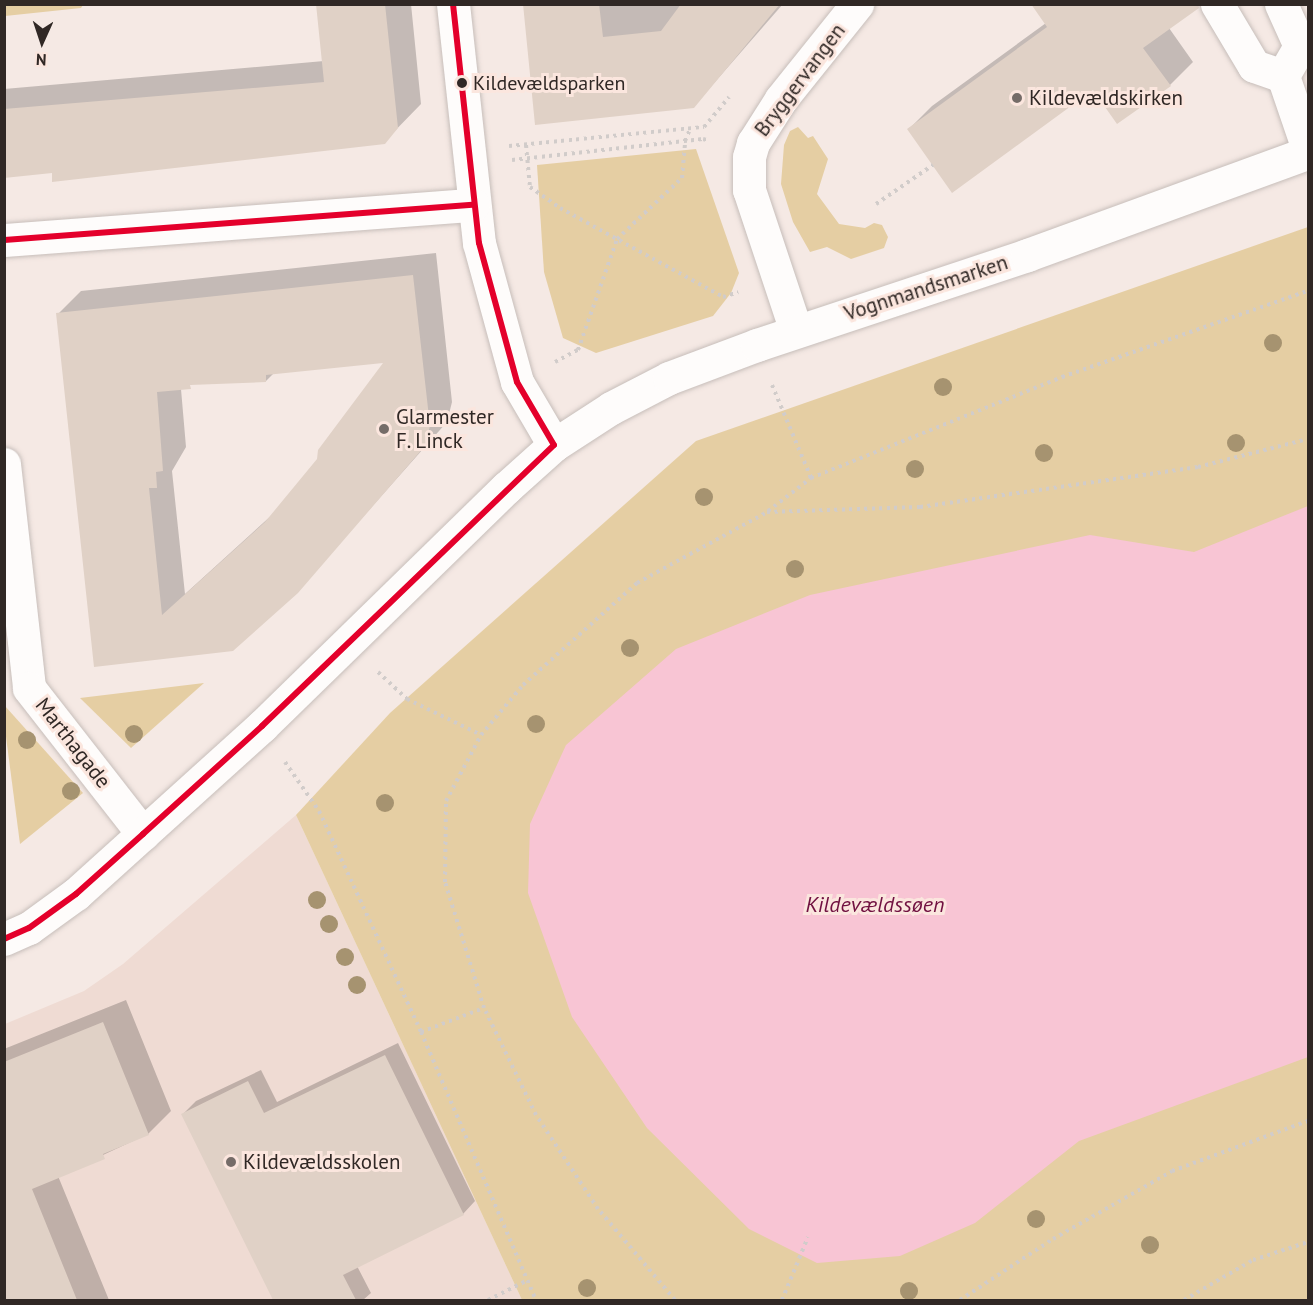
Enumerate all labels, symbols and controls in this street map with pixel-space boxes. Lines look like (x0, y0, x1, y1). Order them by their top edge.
north arrow (12, 12, 72, 72)
street label: Bryggervangen (749, 19, 851, 141)
text: N (35, 50, 47, 70)
place label: Kildevældsparken (473, 71, 625, 95)
marker: Kildevældsparken (456, 77, 468, 89)
place label: Kildevældskirken (1029, 85, 1183, 111)
marker: Kildevældskirken (1010, 91, 1024, 105)
street label: Vognmandsmarken (841, 250, 1011, 326)
place label: Glarmester F. Linck (396, 404, 494, 454)
marker: Glarmester F. Linck (377, 422, 391, 436)
street label: Marthagade (30, 693, 116, 793)
water label: Kildevældssøen (806, 892, 944, 918)
place label: Kildevældsskolen (243, 1149, 400, 1175)
marker: Kildevældsskolen (224, 1155, 238, 1169)

